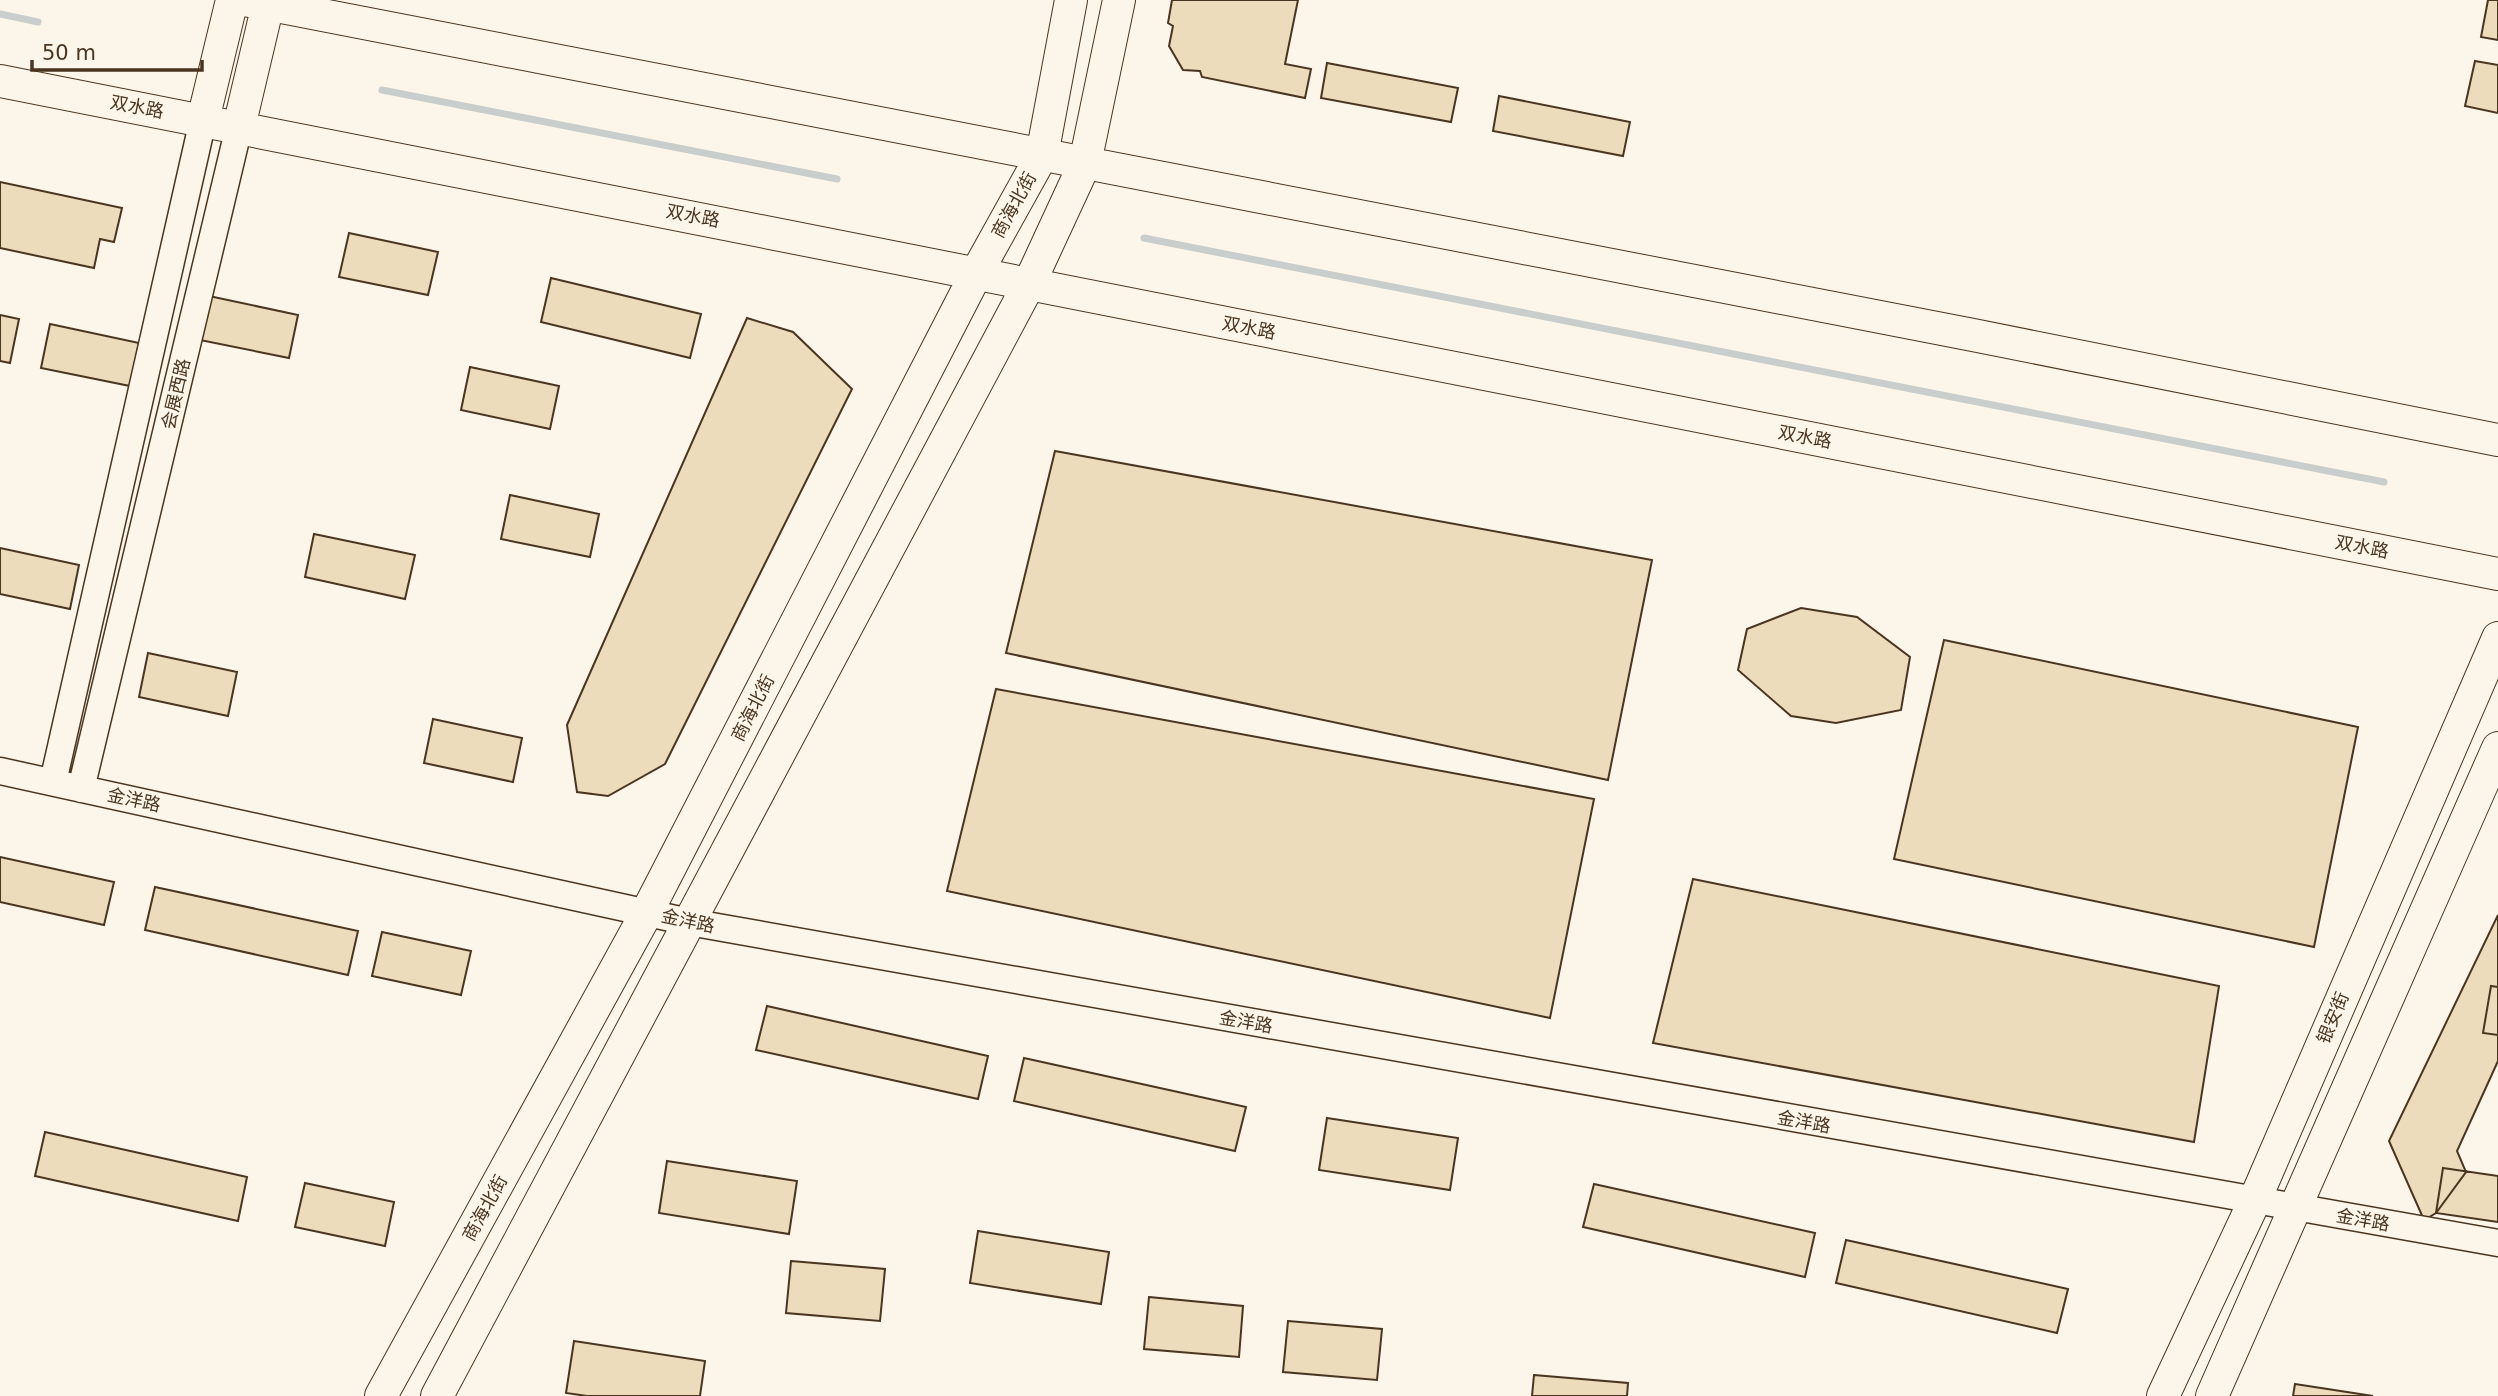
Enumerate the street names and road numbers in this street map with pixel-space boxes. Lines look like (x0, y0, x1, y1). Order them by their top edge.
street label: 双水路 (109, 91, 166, 122)
street label: 商海北街 (987, 168, 1040, 241)
street label: 双水路 (665, 200, 722, 231)
street label: 双水路 (1221, 312, 1278, 343)
street label: 会展西路 (157, 356, 194, 431)
street label: 双水路 (1777, 421, 1834, 452)
street label: 双水路 (2334, 531, 2391, 562)
street label: 商海北街 (727, 671, 778, 745)
street label: 金洋路 (106, 784, 163, 815)
street label: 金洋路 (660, 905, 717, 936)
street label: 银安街 (2312, 989, 2353, 1047)
street label: 金洋路 (1218, 1006, 1274, 1037)
street label: 金洋路 (1776, 1106, 1832, 1137)
street label: 商海北街 (458, 1171, 511, 1244)
street label: 金洋路 (2335, 1204, 2391, 1235)

